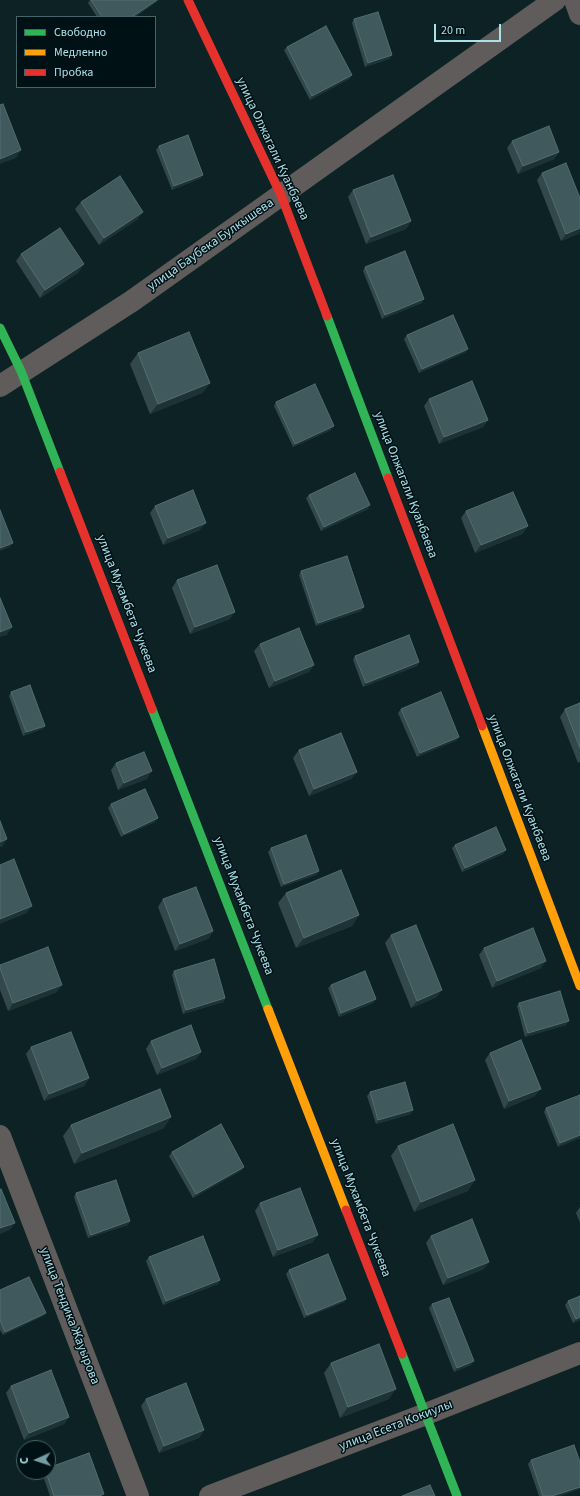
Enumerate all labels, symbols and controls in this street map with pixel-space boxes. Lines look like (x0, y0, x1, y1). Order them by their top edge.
legend (16, 16, 156, 88)
scale bar (436, 16, 503, 42)
text: 20 m (441, 22, 465, 39)
text: Свободно (54, 24, 106, 41)
text: Медленно (54, 44, 108, 61)
text: Пробка (54, 64, 93, 81)
street label: улица Олжагали Куанбаева (232, 75, 312, 223)
street label: улица Баубека Булкышева (145, 195, 277, 295)
street label: улица Олжагали Куанбаева (370, 409, 440, 561)
street label: улица Мухамбета Чукеева (92, 533, 160, 675)
street label: улица Олжагали Куанбаева (484, 712, 554, 864)
street label: улица Мухамбета Чукеева (209, 835, 277, 977)
street label: улица Мухамбета Чукеева (326, 1137, 394, 1279)
street label: улица Тендика Жауырова (36, 1245, 102, 1387)
street label: улица Есета Кокиулы (337, 1397, 455, 1455)
north arrow (16, 1440, 56, 1480)
text: С (17, 1457, 32, 1464)

